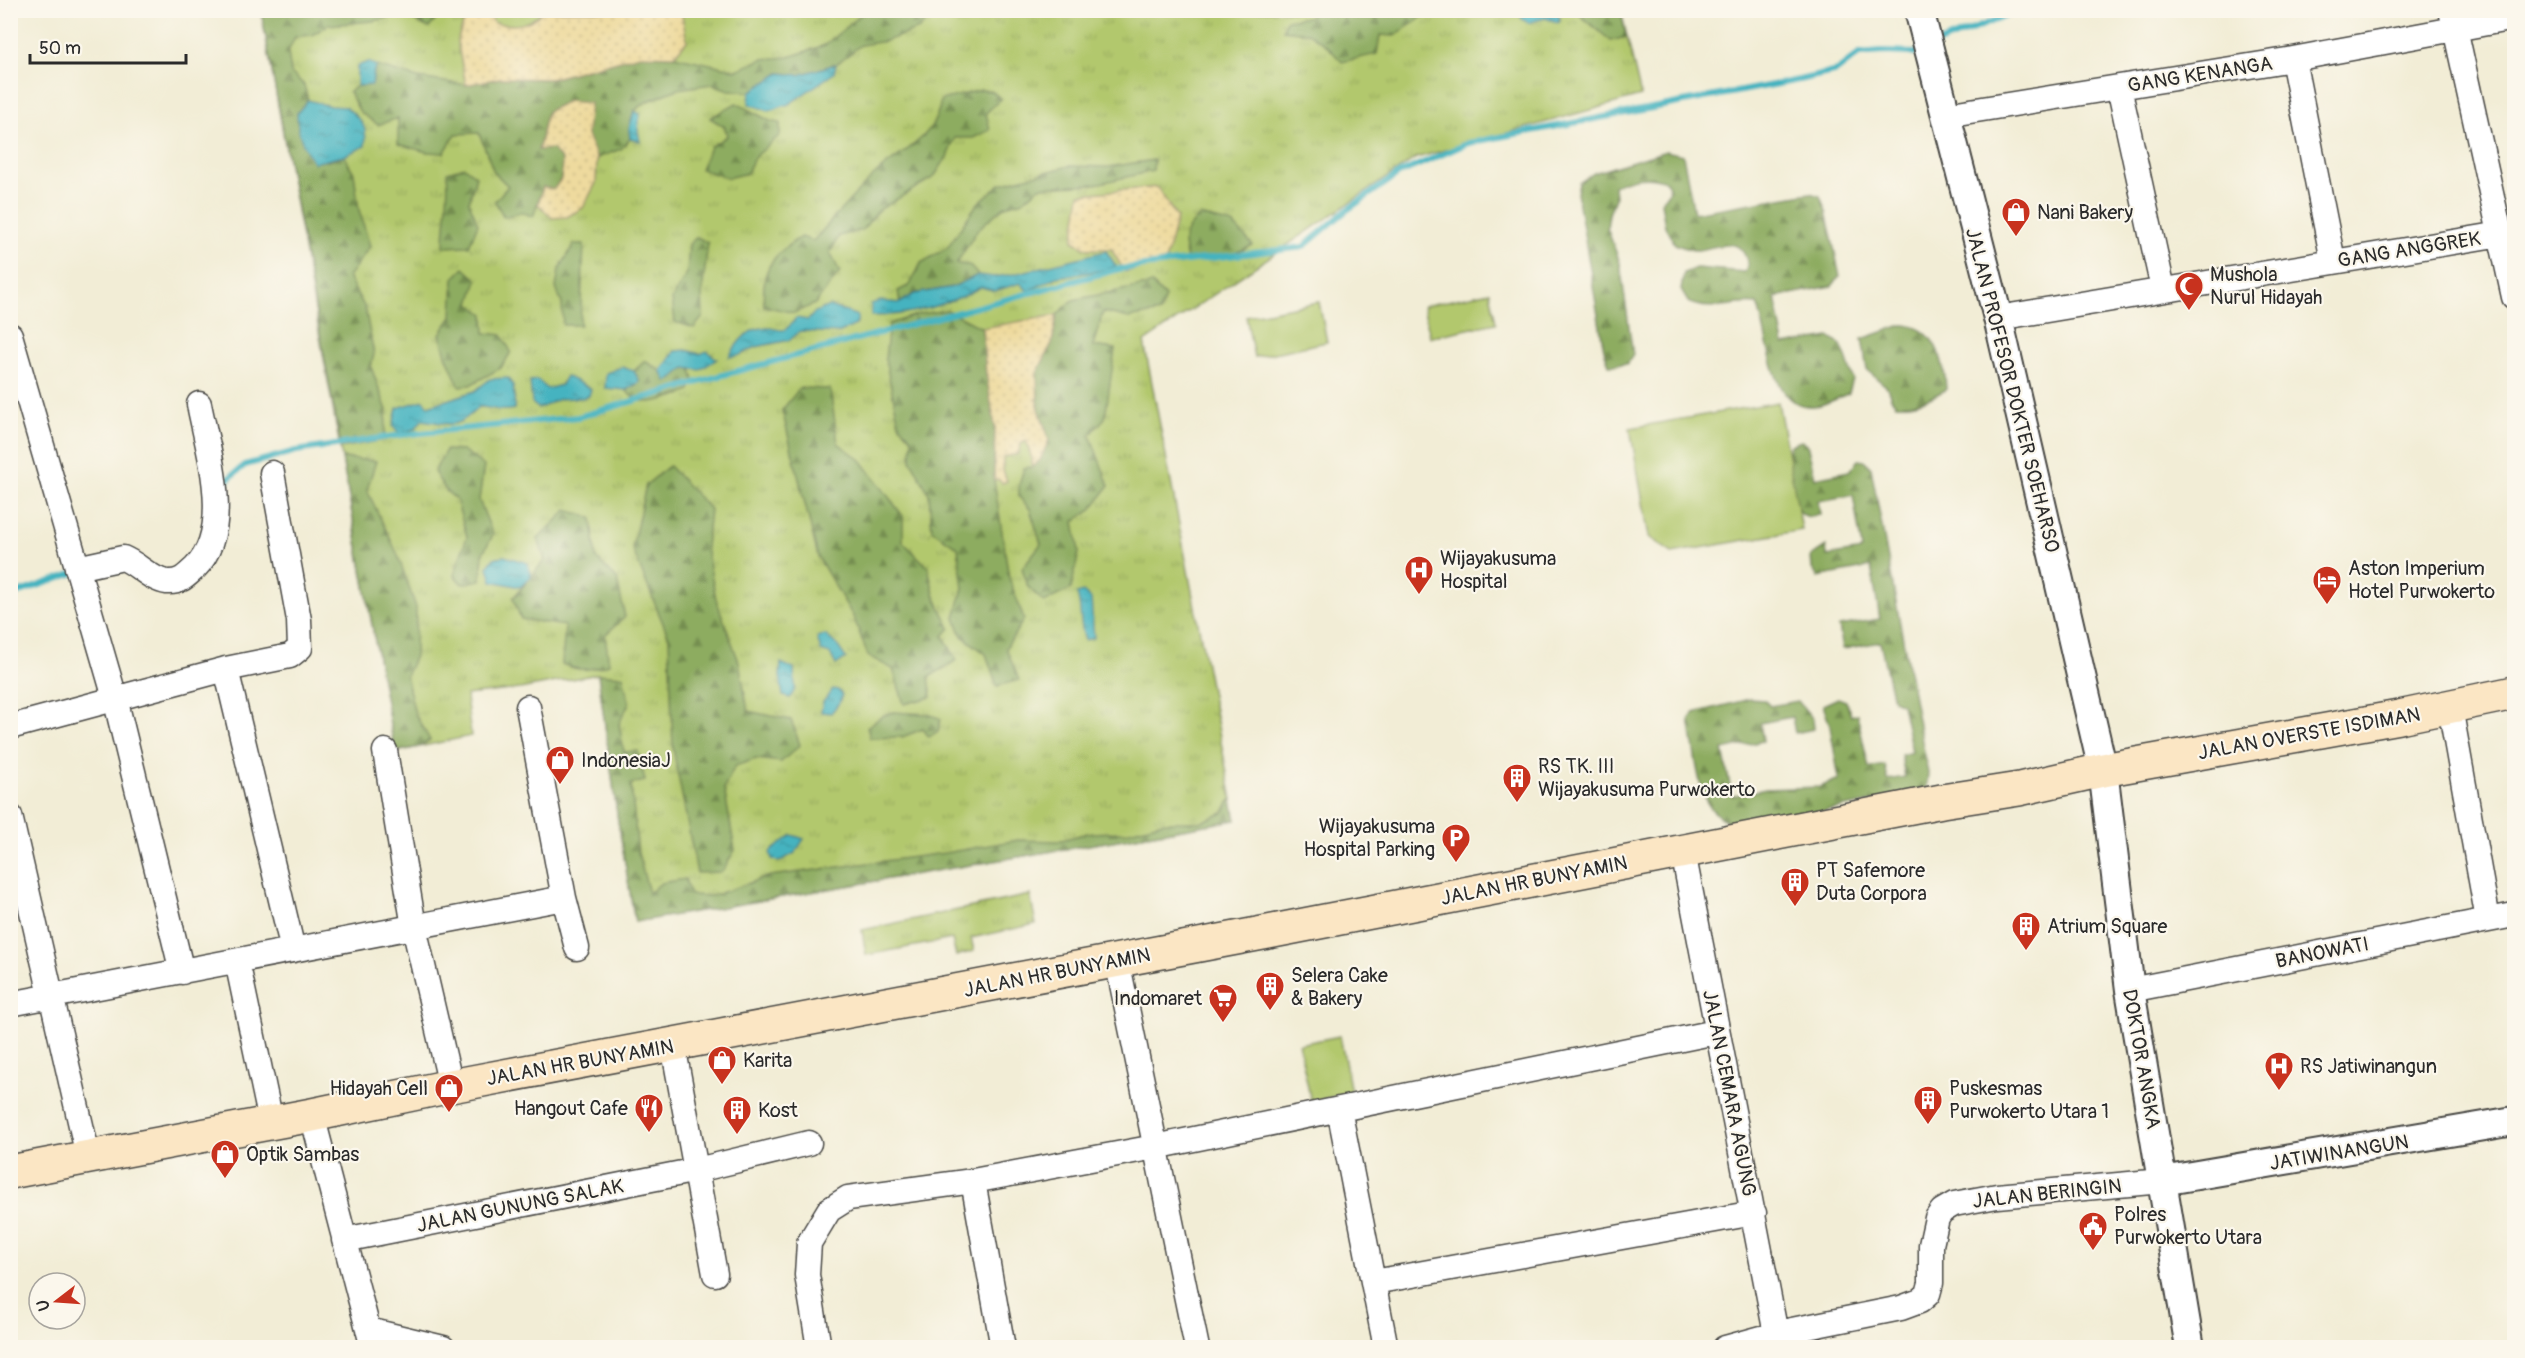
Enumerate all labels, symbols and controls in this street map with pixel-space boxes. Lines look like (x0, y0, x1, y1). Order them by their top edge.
scale bar (30, 27, 186, 65)
text: 50 m (39, 37, 81, 60)
street label: GANG KENANGA (2126, 51, 2274, 98)
shop icon: Nani Bakery (2000, 196, 2032, 238)
place label: Nani Bakery (2037, 200, 2133, 225)
street label: JALAN PROFESOR DOKTER SOEHARSO (1960, 225, 2065, 555)
street label: GANG ANGGREK (2336, 226, 2482, 273)
place label: Mushola Nurul Hidayah (2210, 262, 2322, 310)
mosque icon: Mushola Nurul Hidayah (2173, 270, 2205, 312)
place label: Wijayakusuma Hospital (1440, 546, 1556, 594)
hospital icon: Wijayakusuma Hospital (1403, 554, 1435, 596)
place label: Aston Imperium Hotel Purwokerto (2348, 556, 2495, 604)
hotel icon: Aston Imperium Hotel Purwokerto (2311, 564, 2343, 606)
street label: JALAN OVERSTE ISDIMAN (2196, 702, 2422, 765)
shop icon: IndonesiaJ (544, 744, 576, 786)
place label: IndonesiaJ (581, 748, 670, 773)
place label: RS TK. III Wijayakusuma Purwokerto (1538, 754, 1755, 802)
building icon: RS TK. III Wijayakusuma Purwokerto (1501, 762, 1533, 804)
place label: Wijayakusuma Hospital Parking (1303, 814, 1435, 862)
parking icon: Wijayakusuma Hospital Parking (1440, 822, 1472, 864)
street label: JALAN HR BUNYAMIN (1439, 850, 1629, 911)
place label: PT Safemore Duta Corpora (1816, 858, 1927, 906)
building icon: PT Safemore Duta Corpora (1779, 866, 1811, 908)
building icon: Atrium Square (2010, 910, 2042, 952)
place label: Atrium Square (2047, 914, 2167, 939)
street label: BANOWATI (2273, 931, 2371, 974)
street label: JALAN HR BUNYAMIN (962, 942, 1152, 1003)
place label: Selera Cake & Bakery (1291, 963, 1388, 1011)
building icon: Selera Cake & Bakery (1254, 970, 1286, 1012)
supermarket icon: Indomaret (1207, 982, 1239, 1024)
place label: Indomaret (1114, 986, 1203, 1011)
street label: DOKTOR ANGKA (2117, 987, 2166, 1131)
street label: JALAN CEMARA AGUNG (1697, 988, 1762, 1199)
street label: JALAN HR BUNYAMIN (485, 1034, 676, 1091)
shop icon: Karita (706, 1044, 738, 1086)
place label: Karita (743, 1048, 792, 1073)
hospital icon: RS Jatiwinangun (2263, 1050, 2295, 1092)
place label: RS Jatiwinangun (2300, 1054, 2437, 1079)
shop icon: Hidayah Cell (433, 1072, 465, 1114)
place label: Hidayah Cell (329, 1076, 428, 1101)
place label: Puskesmas Purwokerto Utara 1 (1949, 1076, 2109, 1124)
building icon: Puskesmas Purwokerto Utara 1 (1912, 1084, 1944, 1126)
restaurant icon: Hangout Cafe (633, 1092, 665, 1134)
building icon: Kost (721, 1094, 753, 1136)
place label: Hangout Cafe (514, 1096, 628, 1121)
place label: Kost (758, 1098, 799, 1123)
street label: JATIWINANGUN (2268, 1129, 2410, 1176)
shop icon: Optik Sambas (209, 1138, 241, 1180)
place label: Optik Sambas (246, 1142, 359, 1167)
street label: JALAN GUNUNG SALAK (415, 1173, 626, 1238)
street label: JALAN BERINGIN (1971, 1173, 2123, 1214)
place label: Polres Purwokerto Utara (2114, 1202, 2262, 1250)
public building icon: Polres Purwokerto Utara (2077, 1210, 2109, 1252)
north arrow (27, 1271, 87, 1331)
text: U (32, 1297, 55, 1313)

